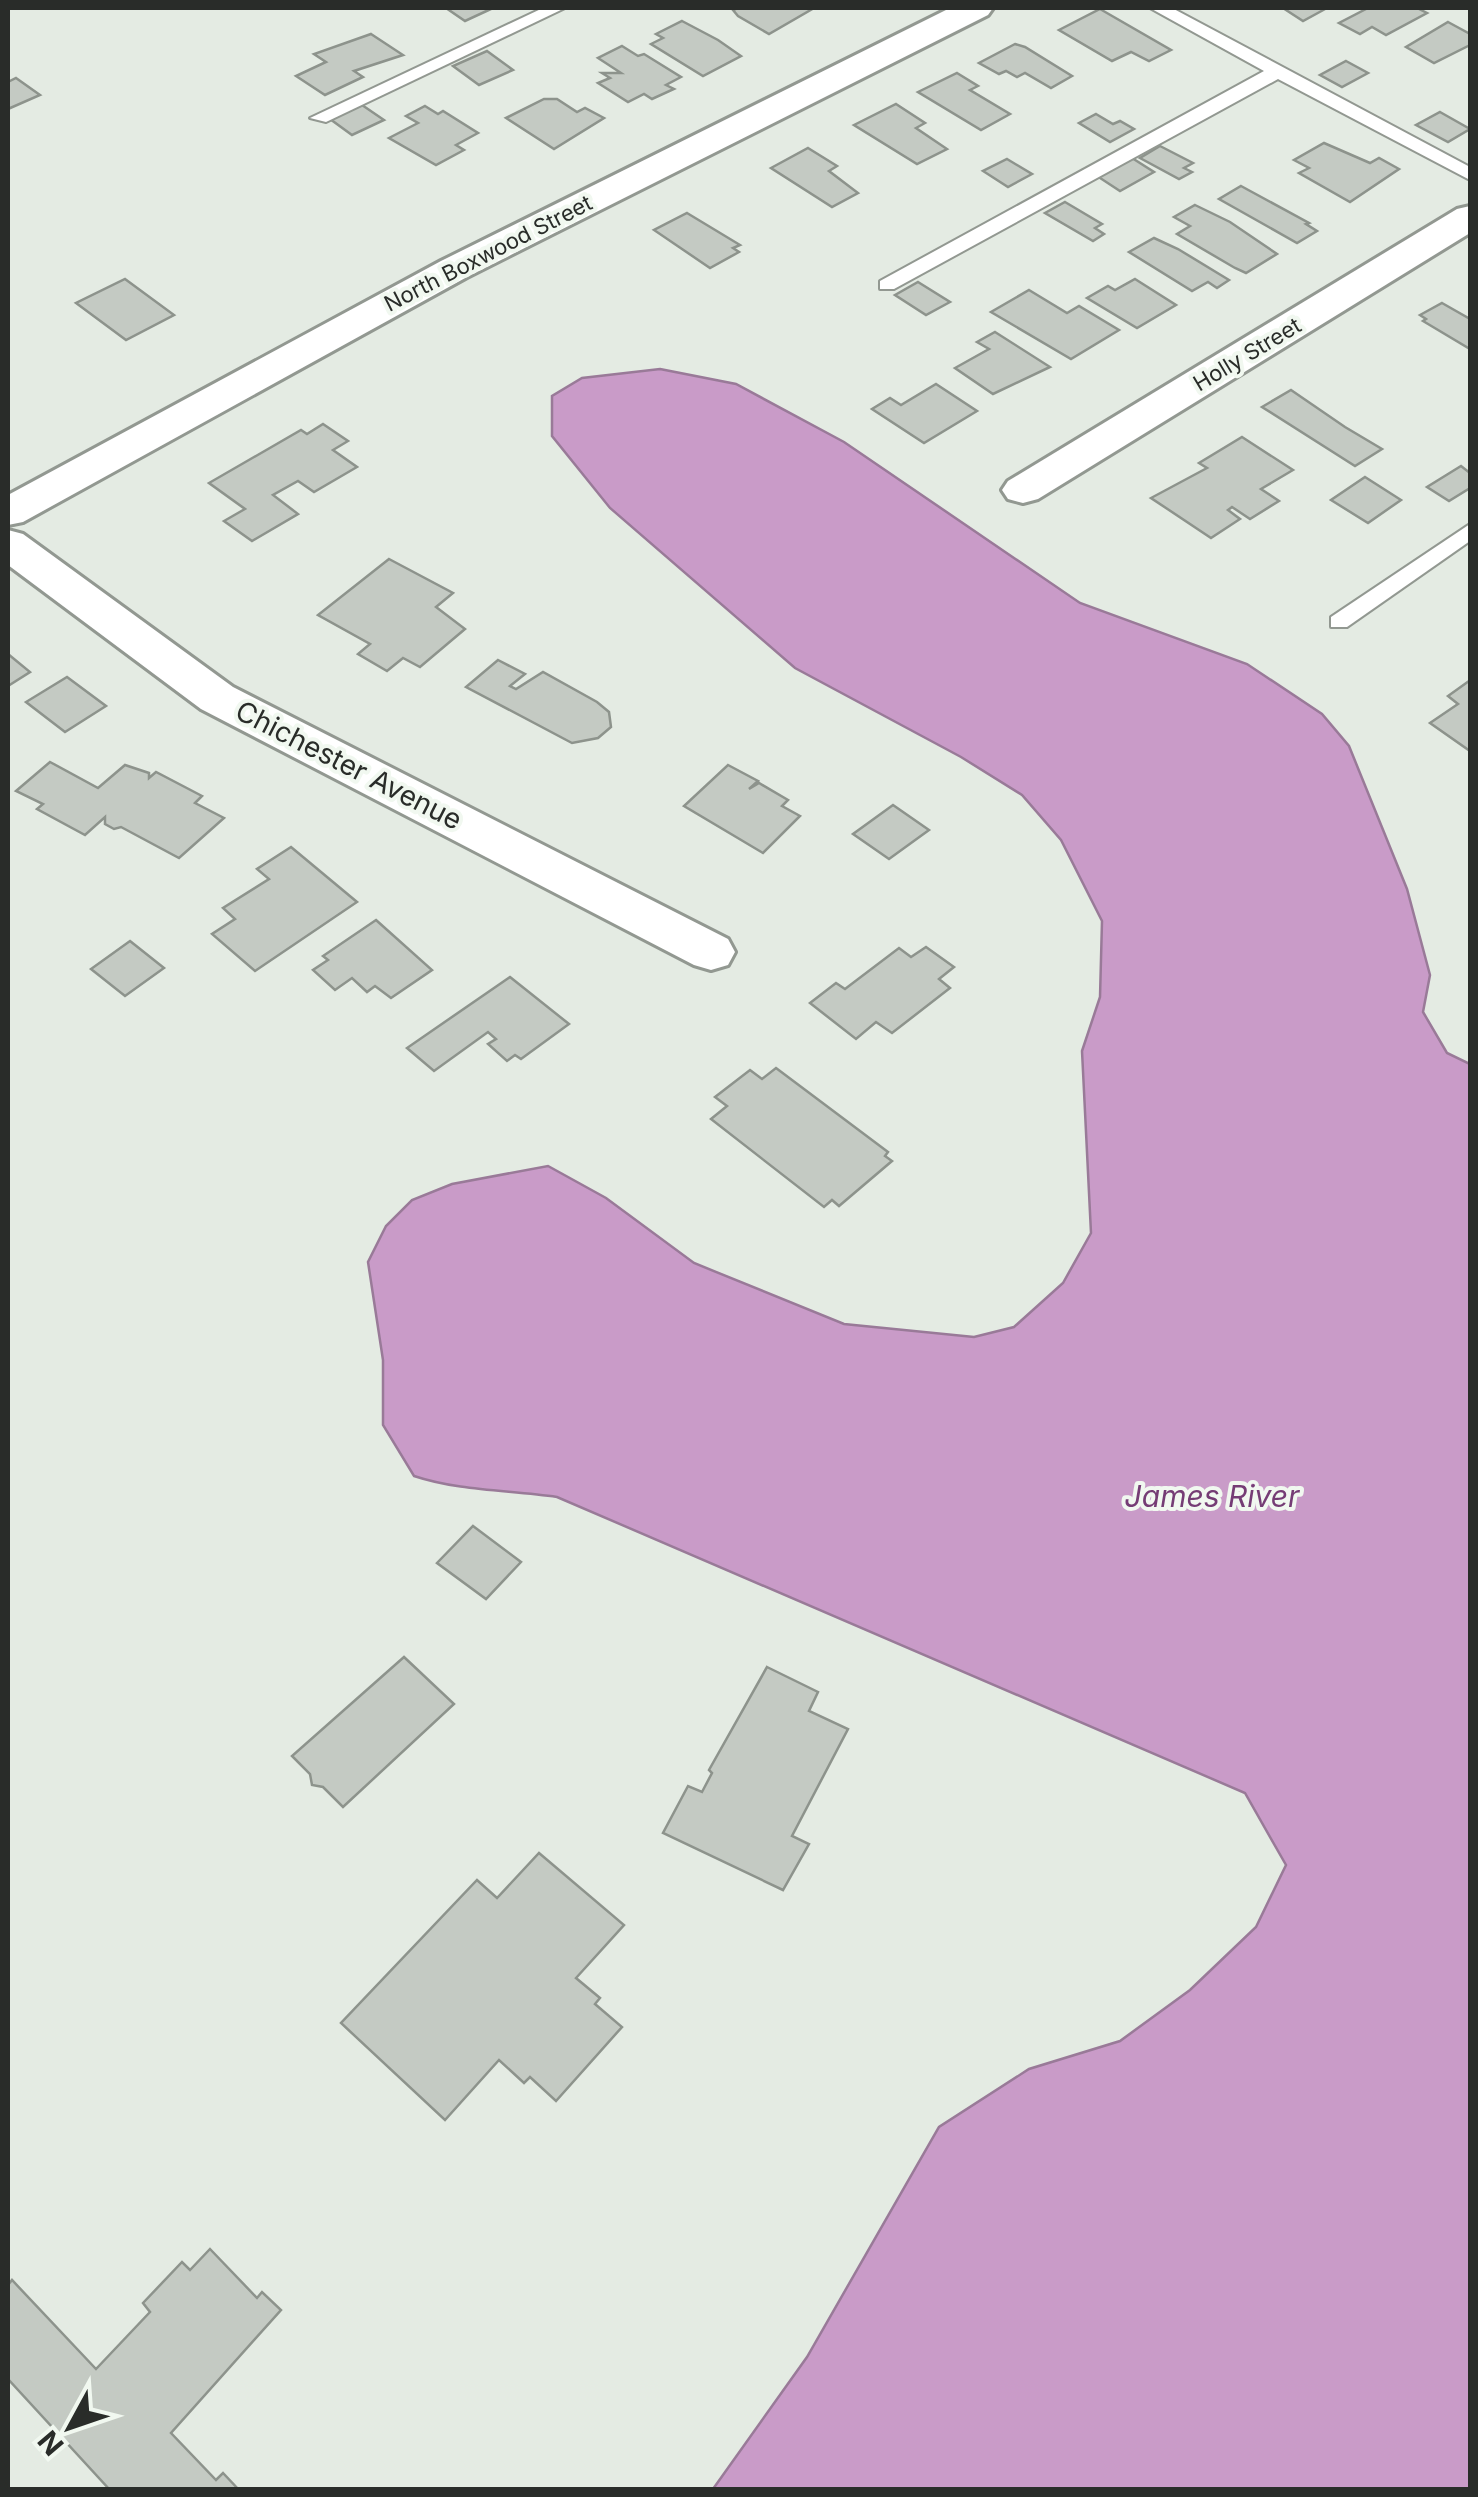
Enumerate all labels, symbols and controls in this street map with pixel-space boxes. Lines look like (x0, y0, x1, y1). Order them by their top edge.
street label: North Boxwood Street (380, 189, 596, 317)
street label: Holly Street (1188, 312, 1306, 396)
street label: Chichester Avenue (230, 693, 468, 837)
water label: James River (1125, 1478, 1300, 1514)
north arrow (20, 2377, 120, 2477)
text: N (31, 2424, 71, 2462)

